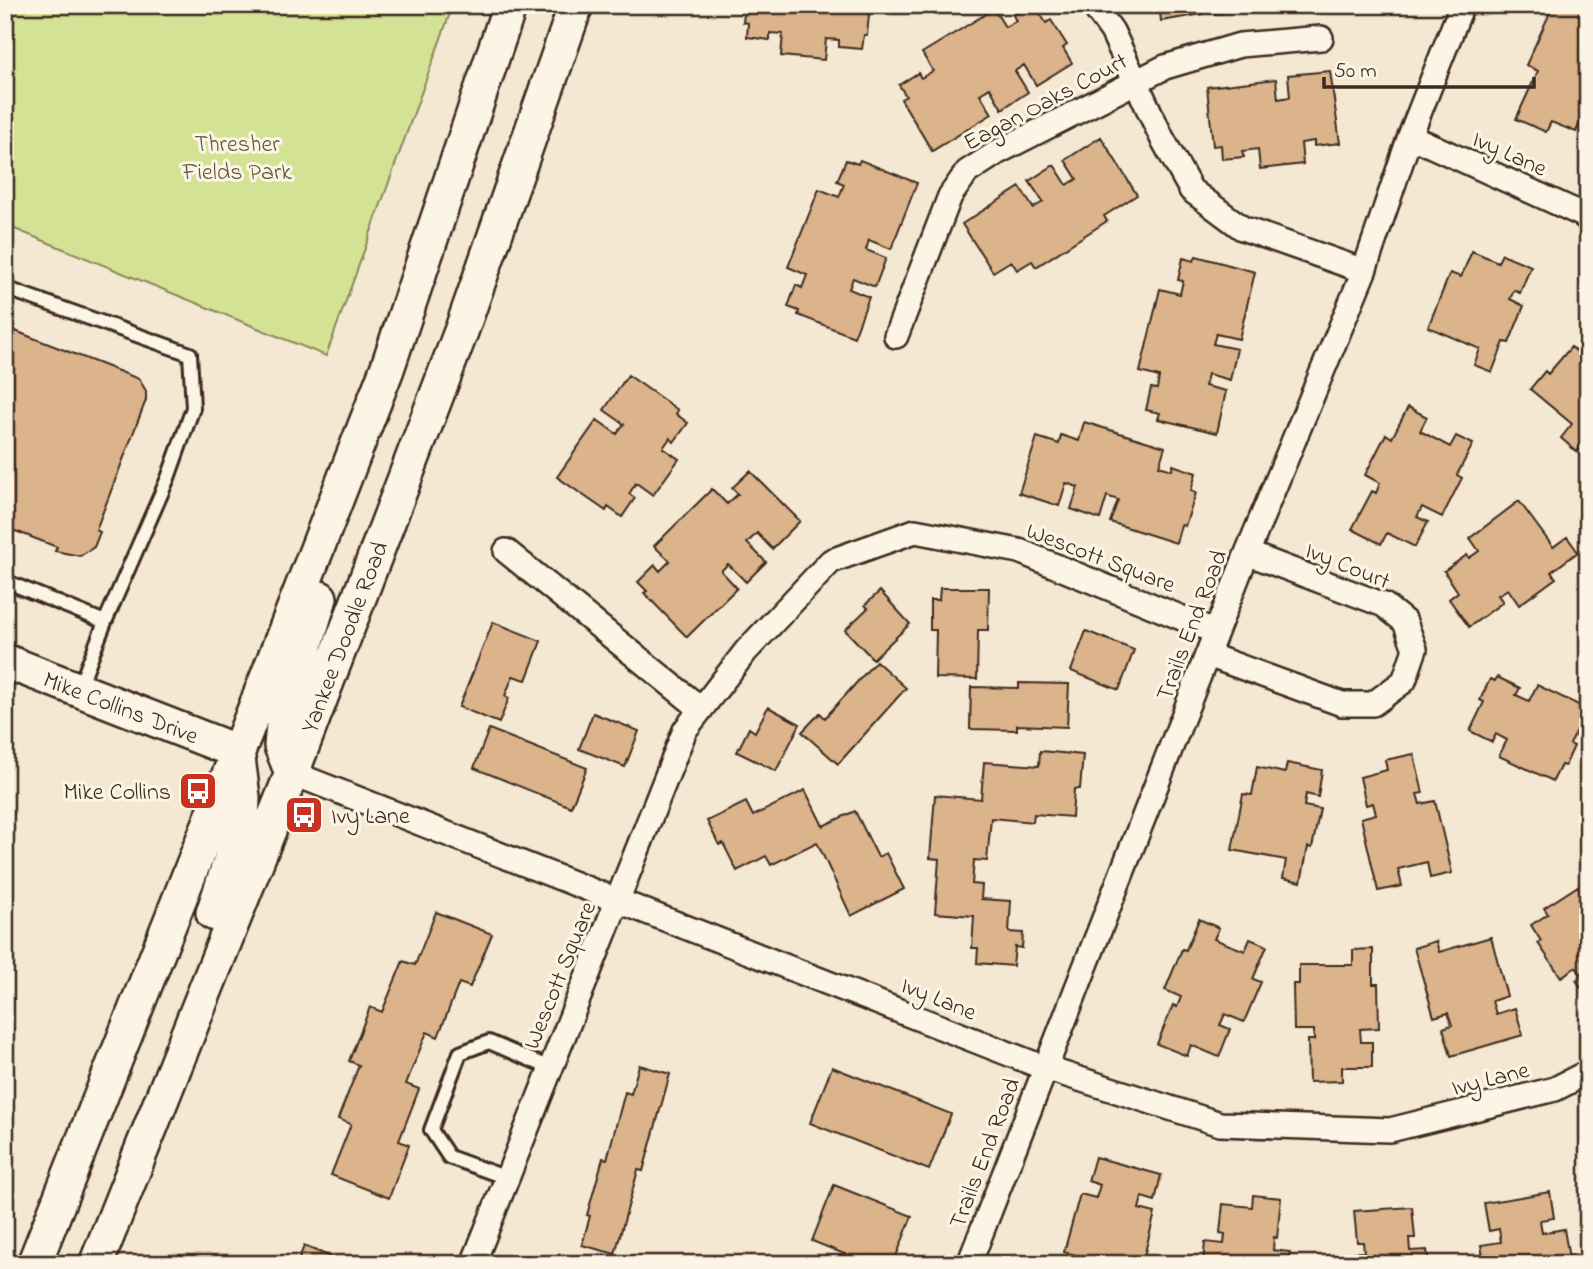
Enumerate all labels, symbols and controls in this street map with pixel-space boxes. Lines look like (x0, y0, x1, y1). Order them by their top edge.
street label: Eagan Oaks Court (958, 45, 1134, 161)
scale bar (1324, 46, 1534, 90)
text: 50 m (1334, 57, 1377, 87)
street label: Ivy Lane (1466, 123, 1552, 188)
park label: Thresher Fields Park (181, 128, 292, 191)
street label: Wescott Square (1021, 515, 1180, 604)
street label: Ivy Court (1299, 534, 1395, 601)
street label: Yankee Doodle Road (294, 536, 399, 739)
street label: Trails End Road (1149, 545, 1238, 706)
street label: Mike Collins Drive (37, 664, 203, 755)
bus stop icon: Mike Collins (177, 770, 219, 812)
place label: Mike Collins (63, 776, 171, 811)
bus stop icon: Ivy Lane (283, 794, 325, 836)
place label: Ivy Lane (331, 800, 410, 836)
street label: Wescott Square (516, 896, 607, 1055)
street label: Ivy Lane (895, 969, 981, 1032)
street label: Ivy Lane (1448, 1054, 1533, 1108)
street label: Trails End Road (942, 1073, 1031, 1234)

